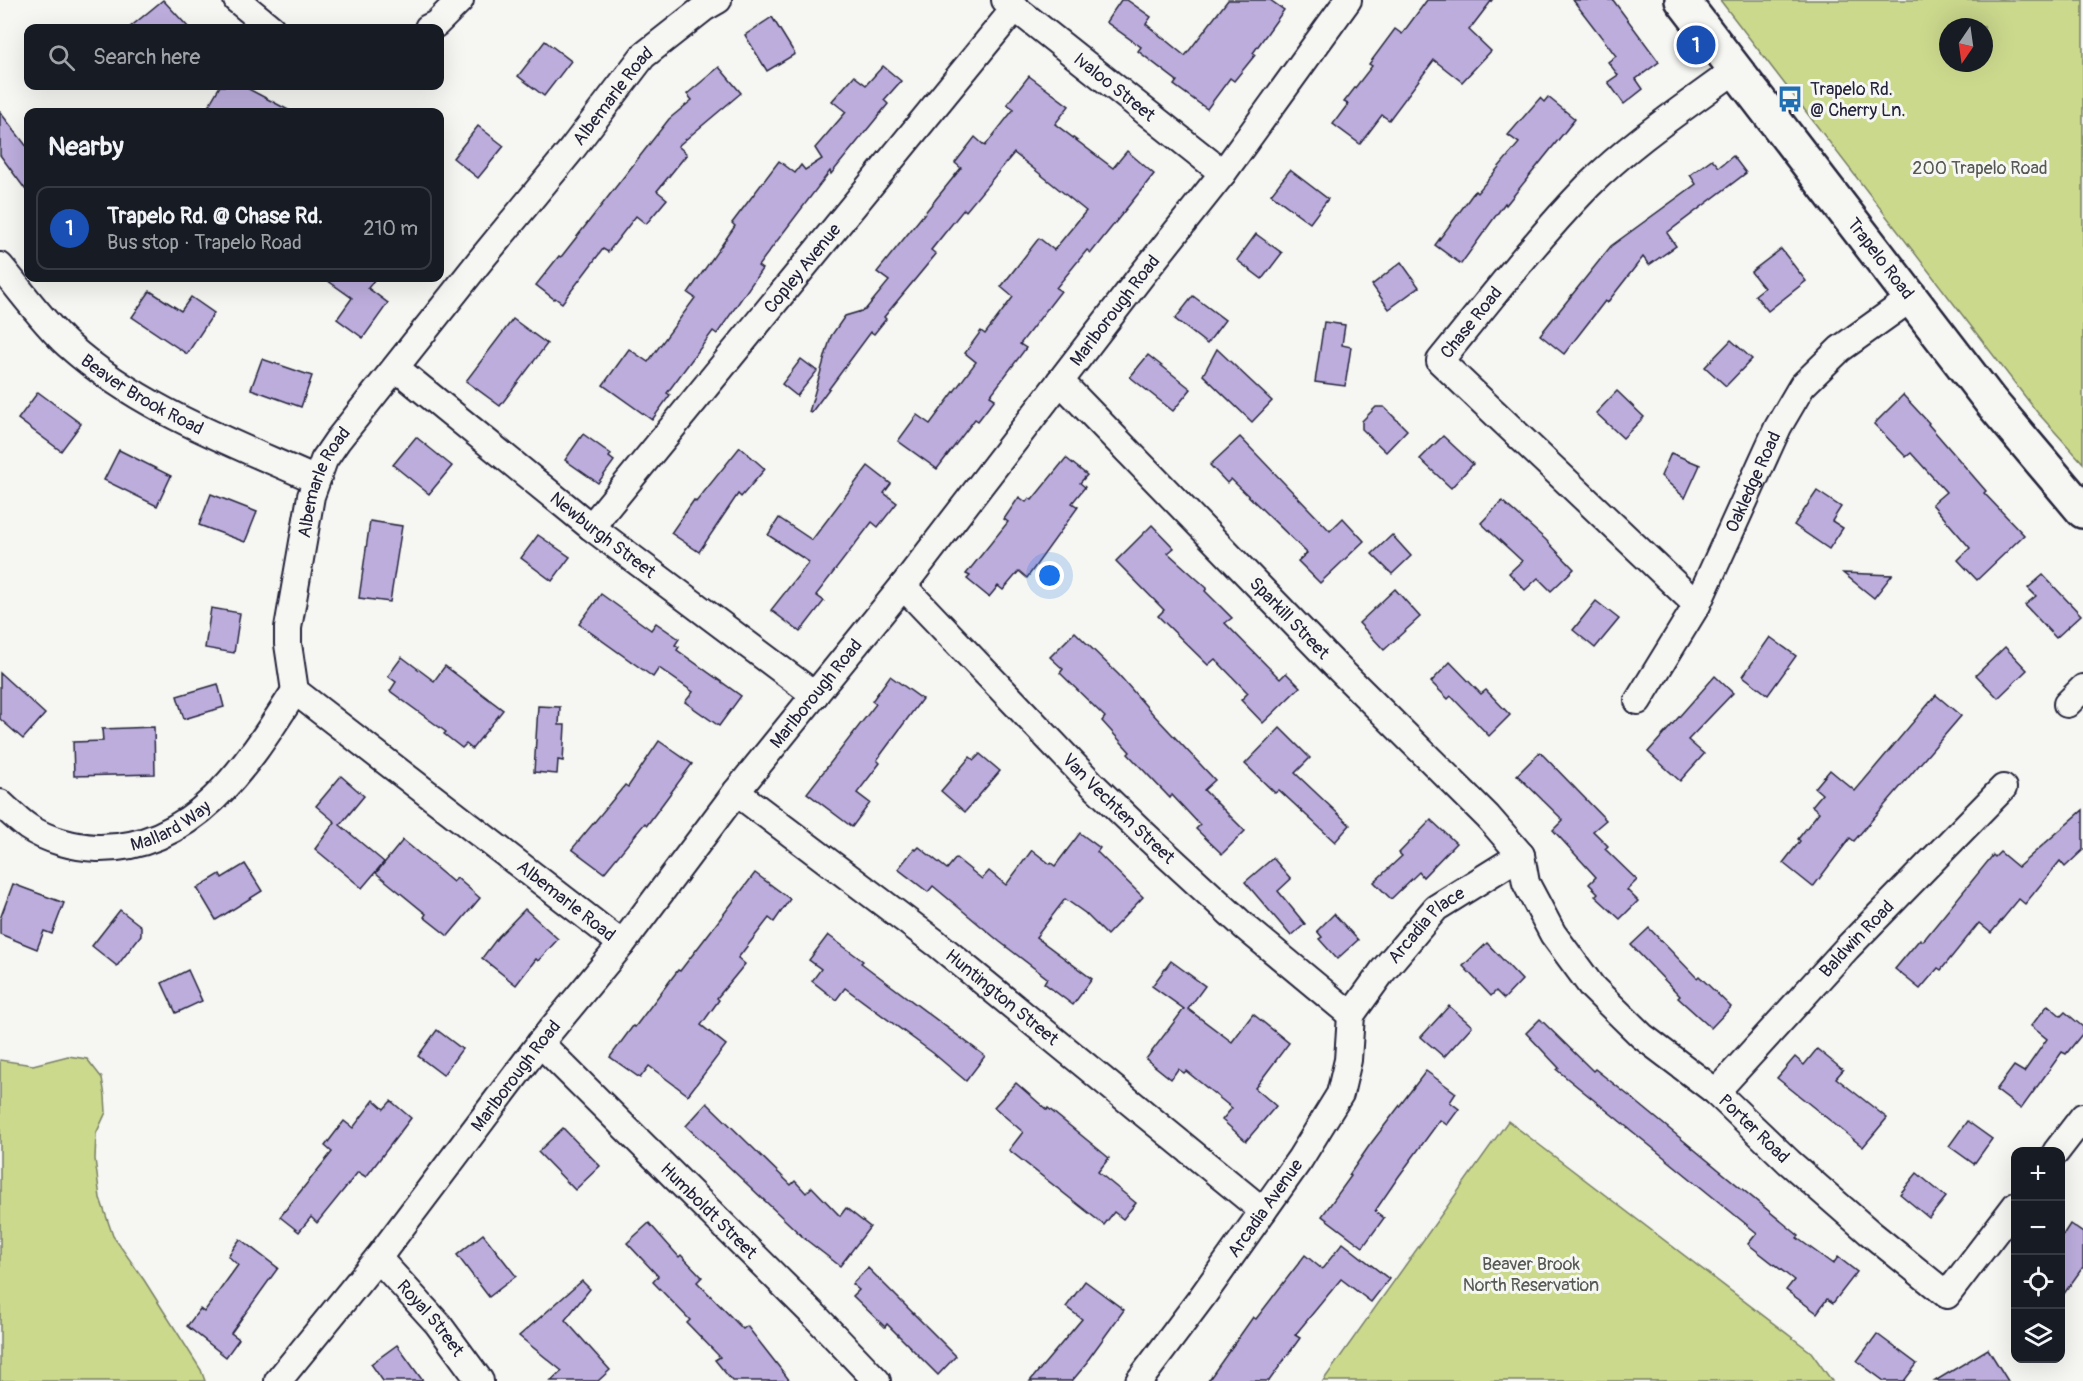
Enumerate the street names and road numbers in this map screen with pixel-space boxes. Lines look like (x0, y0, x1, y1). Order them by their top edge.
street label: Albemarle Road (567, 41, 657, 150)
street label: Ivaloo Street (1069, 48, 1161, 127)
street label: Trapelo Road (1842, 213, 1919, 304)
street label: Copley Avenue (759, 219, 846, 318)
street label: Marlborough Road (1065, 250, 1165, 371)
street label: Chase Road (1435, 282, 1507, 363)
street label: Beaver Brook Road (76, 349, 207, 440)
street label: Albemarle Road (292, 422, 355, 540)
street label: Oakledge Road (1720, 428, 1786, 536)
street label: Newburgh Street (545, 487, 661, 584)
street label: Sparkill Street (1244, 572, 1335, 665)
street label: Marlborough Road (765, 634, 867, 753)
street label: Van Vechten Street (1057, 748, 1181, 869)
street label: Mallard Way (128, 795, 216, 856)
street label: Albemarle Road (512, 855, 620, 947)
street label: Arcadia Place (1383, 881, 1469, 968)
street label: Baldwin Road (1814, 895, 1899, 982)
street label: Huntington Street (941, 944, 1064, 1051)
street label: Marlborough Road (466, 1015, 566, 1136)
street label: Porter Road (1714, 1089, 1795, 1168)
street label: Arcadia Avenue (1222, 1154, 1308, 1262)
street label: Humboldt Street (656, 1158, 763, 1264)
street label: Royal Street (392, 1275, 470, 1362)

